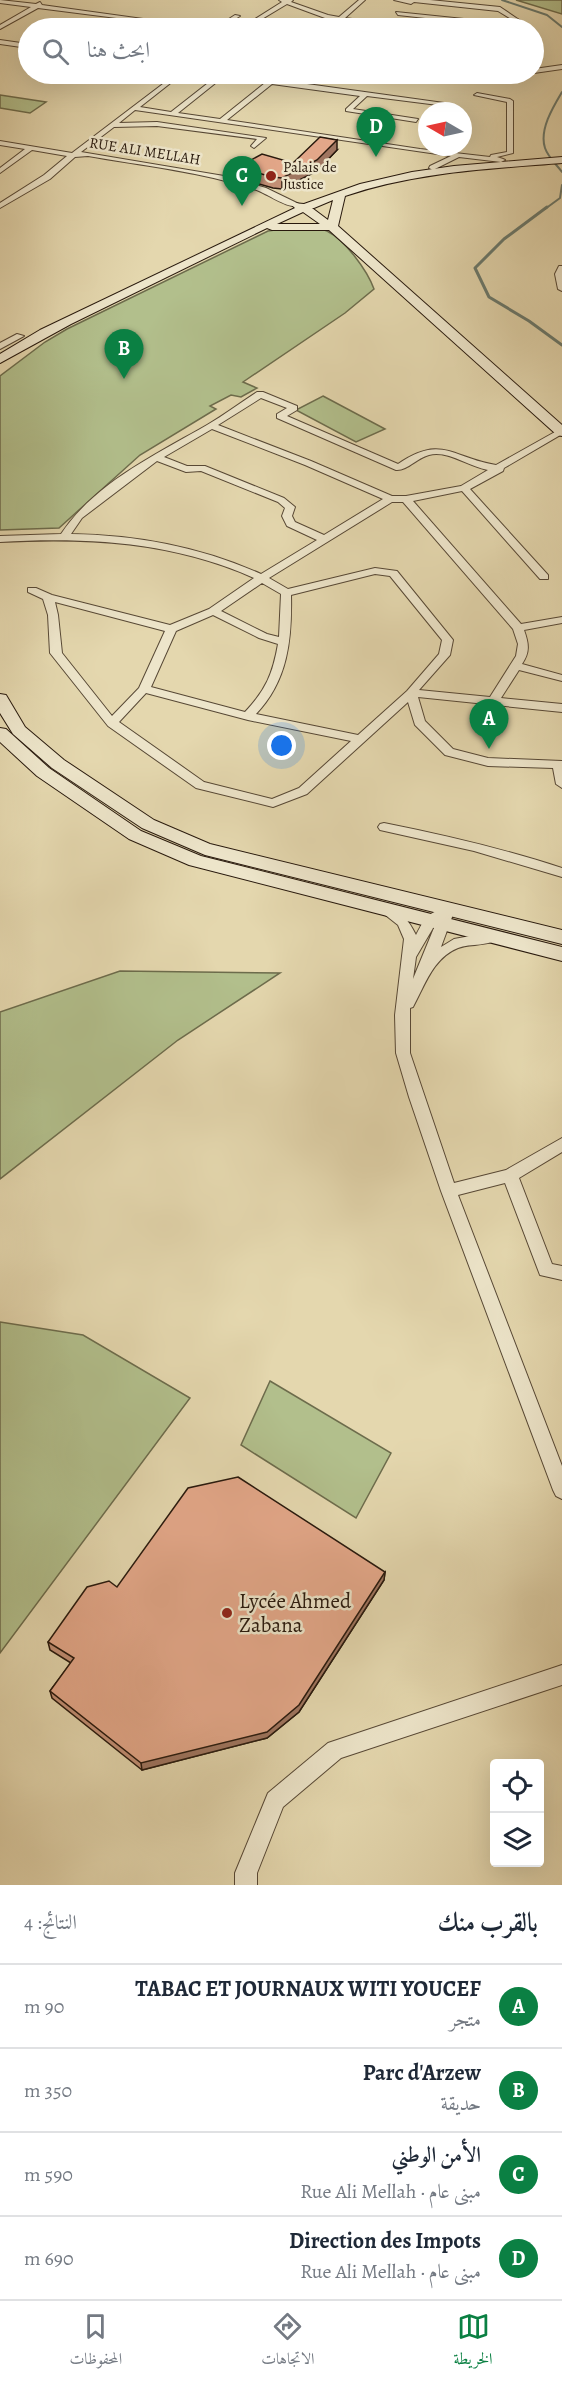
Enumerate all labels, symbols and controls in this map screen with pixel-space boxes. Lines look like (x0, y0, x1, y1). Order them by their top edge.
search box (18, 18, 544, 84)
icon: search (39, 35, 72, 68)
text: ابحث هنا (87, 35, 150, 65)
north arrow (418, 102, 472, 156)
pin: D (356, 108, 395, 157)
street label: RUE ALI MELLAH (88, 132, 202, 170)
pin: C (222, 156, 262, 206)
place label: Palais de Justice (283, 157, 337, 194)
marker: Palais de Justice (264, 169, 278, 183)
pin: B (104, 330, 144, 379)
pin: A (470, 700, 508, 749)
your location (267, 731, 296, 760)
place label: Lycée Ahmed Zabana (239, 1587, 352, 1639)
marker: Lycée Ahmed Zabana (220, 1606, 234, 1620)
map controls (490, 1759, 544, 1867)
button: locate (490, 1759, 544, 1813)
button: layers (490, 1813, 544, 1867)
text: بالقرب منك (437, 1905, 538, 1940)
text: النتائج: 4 (24, 1909, 77, 1936)
text: TABAC ET JOURNAUX WITI YOUCEF (135, 1974, 481, 2004)
text: 90 m (24, 1993, 64, 2020)
text: A (512, 1993, 525, 2020)
text: متجر (449, 2006, 481, 2033)
text: Parc d'Arzew (363, 2058, 481, 2088)
text: 350 m (24, 2077, 72, 2104)
text: B (512, 2077, 525, 2104)
text: حديقة (441, 2090, 481, 2117)
text: الأمن الوطني (391, 2140, 481, 2170)
text: 590 m (24, 2161, 73, 2188)
text: C (512, 2161, 525, 2188)
text: مبنى عام · Rue Ali Mellah (300, 2178, 481, 2205)
text: Direction des Impots (289, 2226, 481, 2256)
text: 690 m (24, 2245, 74, 2272)
text: D (512, 2245, 525, 2272)
text: مبنى عام · Rue Ali Mellah (300, 2258, 481, 2285)
tab: المحفوظات (70, 2310, 122, 2374)
tab: الاتجاهات (261, 2310, 315, 2374)
tab: الخريطة (454, 2310, 493, 2374)

